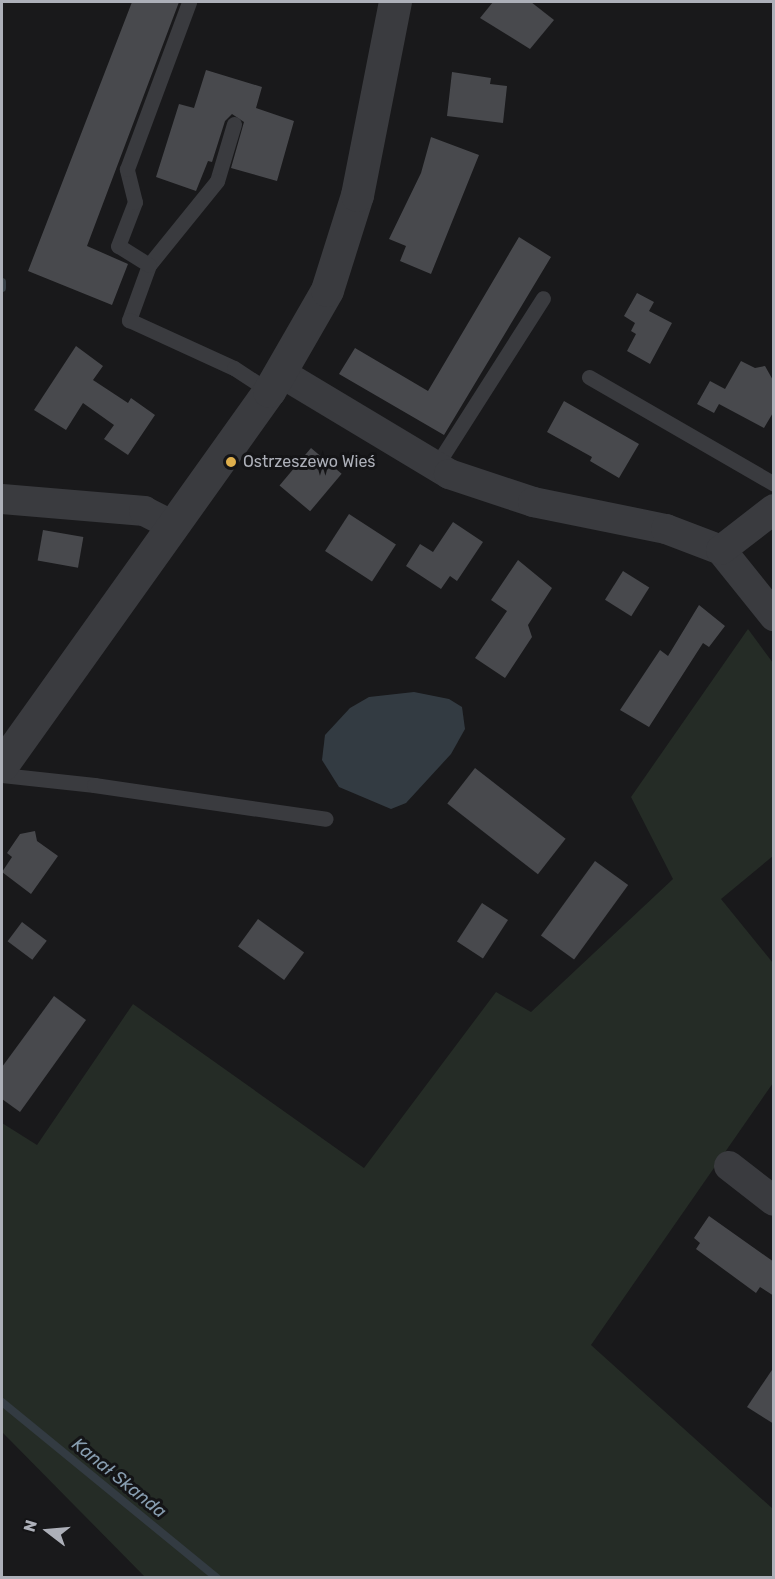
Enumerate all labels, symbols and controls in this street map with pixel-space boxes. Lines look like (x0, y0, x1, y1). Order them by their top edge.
place label: Ostrzeszewo Wieś (243, 452, 376, 472)
marker: Ostrzeszewo Wieś (224, 455, 238, 469)
water label: Kanał Skanda (67, 1433, 171, 1523)
north arrow (18, 1501, 78, 1561)
text: N (19, 1518, 41, 1534)

